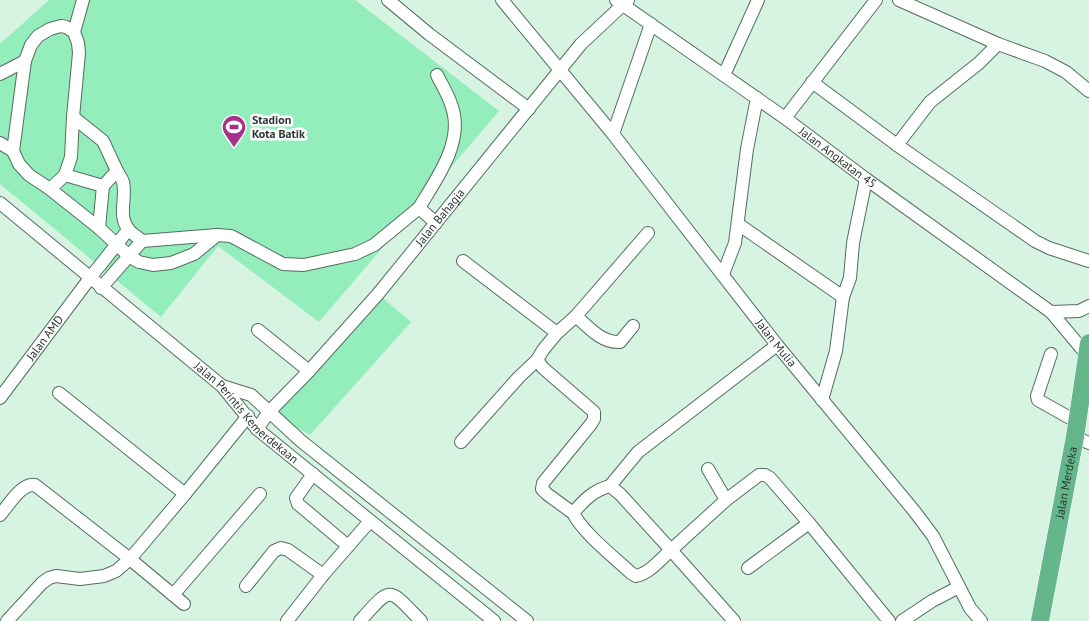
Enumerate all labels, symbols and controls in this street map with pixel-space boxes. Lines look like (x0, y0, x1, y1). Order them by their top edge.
place label: Stadion Kota Batik (252, 112, 305, 141)
sports icon: Stadion Kota Batik (221, 114, 247, 148)
street label: Jalan Angkatan 45 (795, 123, 880, 191)
street label: Jalan Bahagia (411, 185, 468, 250)
street label: Jalan AMD (22, 312, 67, 364)
street label: Jalan Mulia (752, 315, 800, 370)
street label: Jalan Perintis Kemerdekaan (191, 358, 302, 467)
street label: Jalan Merdeka (1052, 445, 1080, 520)

